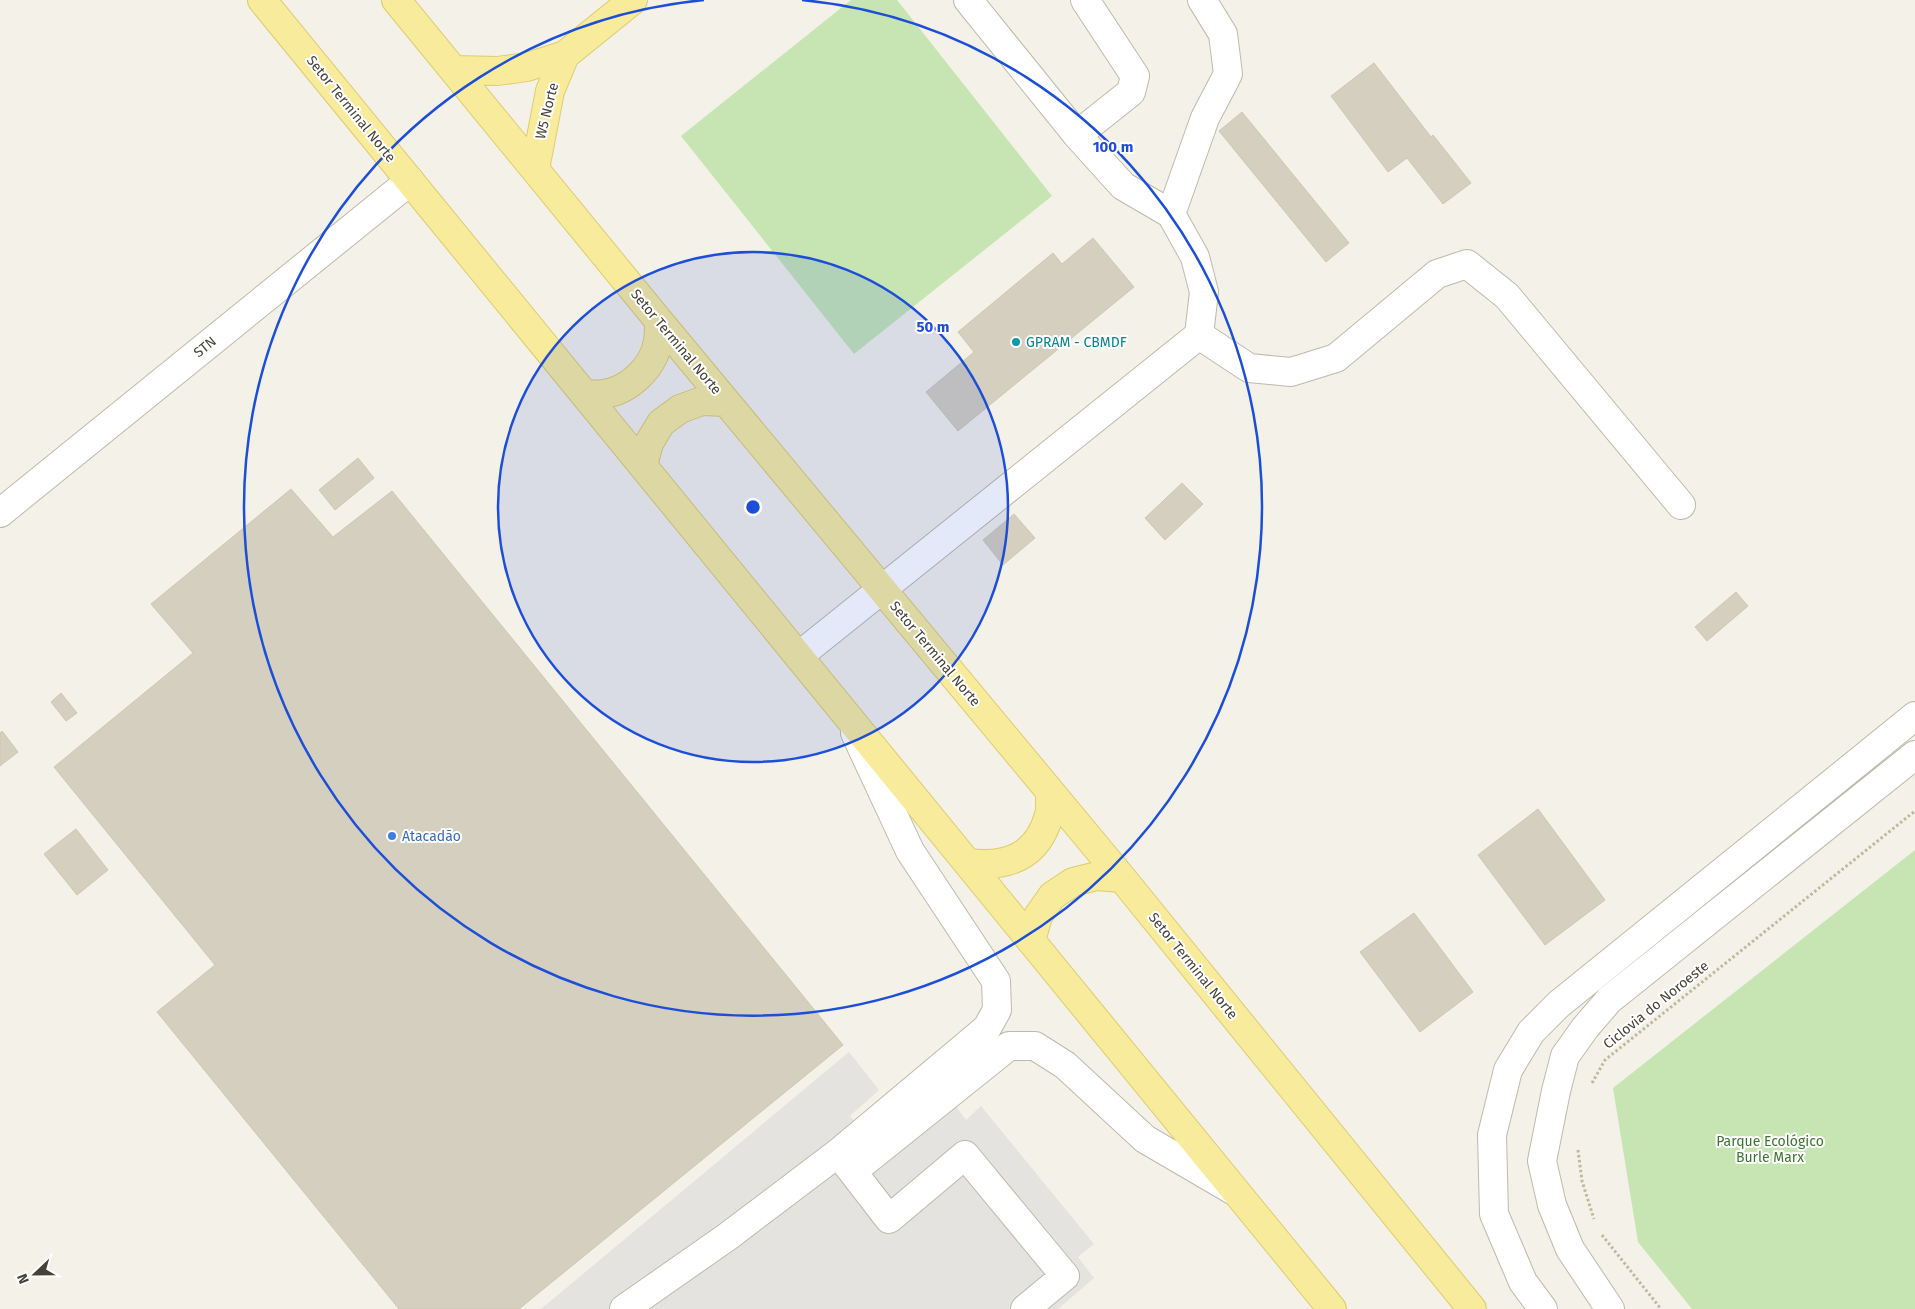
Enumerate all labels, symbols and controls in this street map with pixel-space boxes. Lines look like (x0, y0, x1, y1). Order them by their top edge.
street label: Setor Terminal Norte (303, 52, 399, 166)
street label: W5 Norte (532, 81, 562, 141)
text: 100 m (1093, 138, 1133, 156)
street label: Setor Terminal Norte (627, 286, 725, 398)
text: 50 m (916, 318, 950, 336)
street label: STN (190, 333, 220, 361)
place label: GPRAM - CBMDF (1026, 334, 1127, 351)
marker: GPRAM - CBMDF (1010, 336, 1022, 348)
centre of rings (744, 498, 762, 516)
street label: Setor Terminal Norte (886, 598, 984, 710)
place label: Atacadão (402, 828, 461, 845)
marker: Atacadão (386, 830, 398, 842)
street label: Setor Terminal Norte (1145, 909, 1241, 1023)
street label: Ciclovia do Noroeste (1600, 957, 1712, 1053)
park label: Parque Ecológico Burle Marx (1716, 1133, 1824, 1166)
north arrow (10, 1249, 60, 1299)
text: N (14, 1271, 33, 1286)

